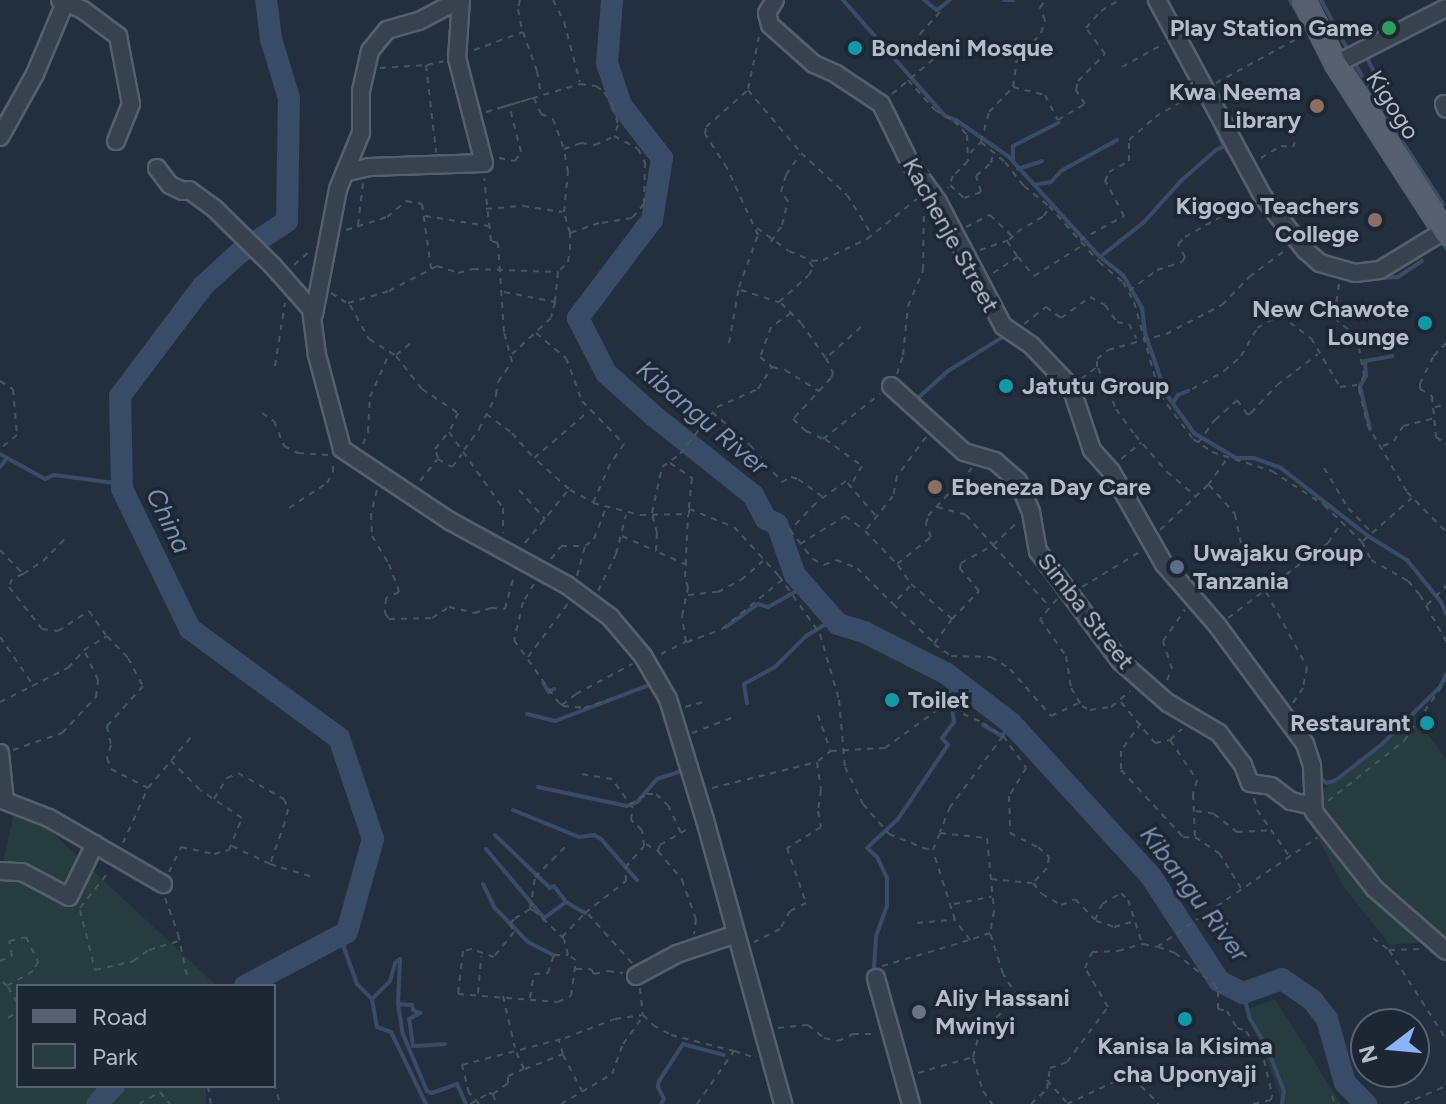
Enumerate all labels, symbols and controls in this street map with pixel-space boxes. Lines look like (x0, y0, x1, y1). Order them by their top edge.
place label: Play Station Game (1170, 14, 1373, 42)
marker: Play Station Game (1380, 19, 1398, 37)
place label: Bondeni Mosque (871, 34, 1053, 62)
marker: Bondeni Mosque (846, 39, 864, 57)
street label: Kigogo (1360, 65, 1426, 145)
place label: Kwa Neema Library (1169, 78, 1301, 134)
marker: Kwa Neema Library (1308, 97, 1326, 115)
street label: Kachenje Street (897, 153, 1005, 317)
place label: Kigogo Teachers College (1175, 192, 1359, 248)
marker: Kigogo Teachers College (1366, 211, 1384, 229)
place label: New Chawote Lounge (1252, 295, 1409, 351)
marker: New Chawote Lounge (1416, 314, 1434, 332)
water label: Kibangu River (630, 354, 774, 482)
place label: Jatutu Group (1022, 372, 1169, 400)
marker: Jatutu Group (997, 377, 1015, 395)
place label: Ebeneza Day Care (951, 473, 1151, 501)
marker: Ebeneza Day Care (926, 478, 944, 496)
water label: China (139, 483, 197, 559)
place label: Uwajaku Group Tanzania (1193, 539, 1363, 595)
street label: Simba Street (1032, 547, 1140, 675)
marker: Uwajaku Group Tanzania (1168, 558, 1186, 576)
place label: Toilet (908, 686, 970, 714)
marker: Toilet (883, 691, 901, 709)
place label: Restaurant (1290, 709, 1411, 737)
marker: Restaurant (1418, 714, 1436, 732)
water label: Kibangu River (1133, 820, 1255, 968)
legend (16, 984, 276, 1088)
place label: Aliy Hassani Mwinyi (935, 984, 1070, 1040)
text: Road (92, 1002, 147, 1031)
marker: Aliy Hassani Mwinyi (910, 1003, 928, 1021)
north arrow (1350, 1008, 1430, 1088)
marker: Kanisa la Kisima cha Uponyaji (1176, 1010, 1194, 1028)
place label: Kanisa la Kisima cha Uponyaji (1097, 1032, 1273, 1088)
text: Park (92, 1042, 138, 1071)
text: N (1353, 1042, 1384, 1066)

